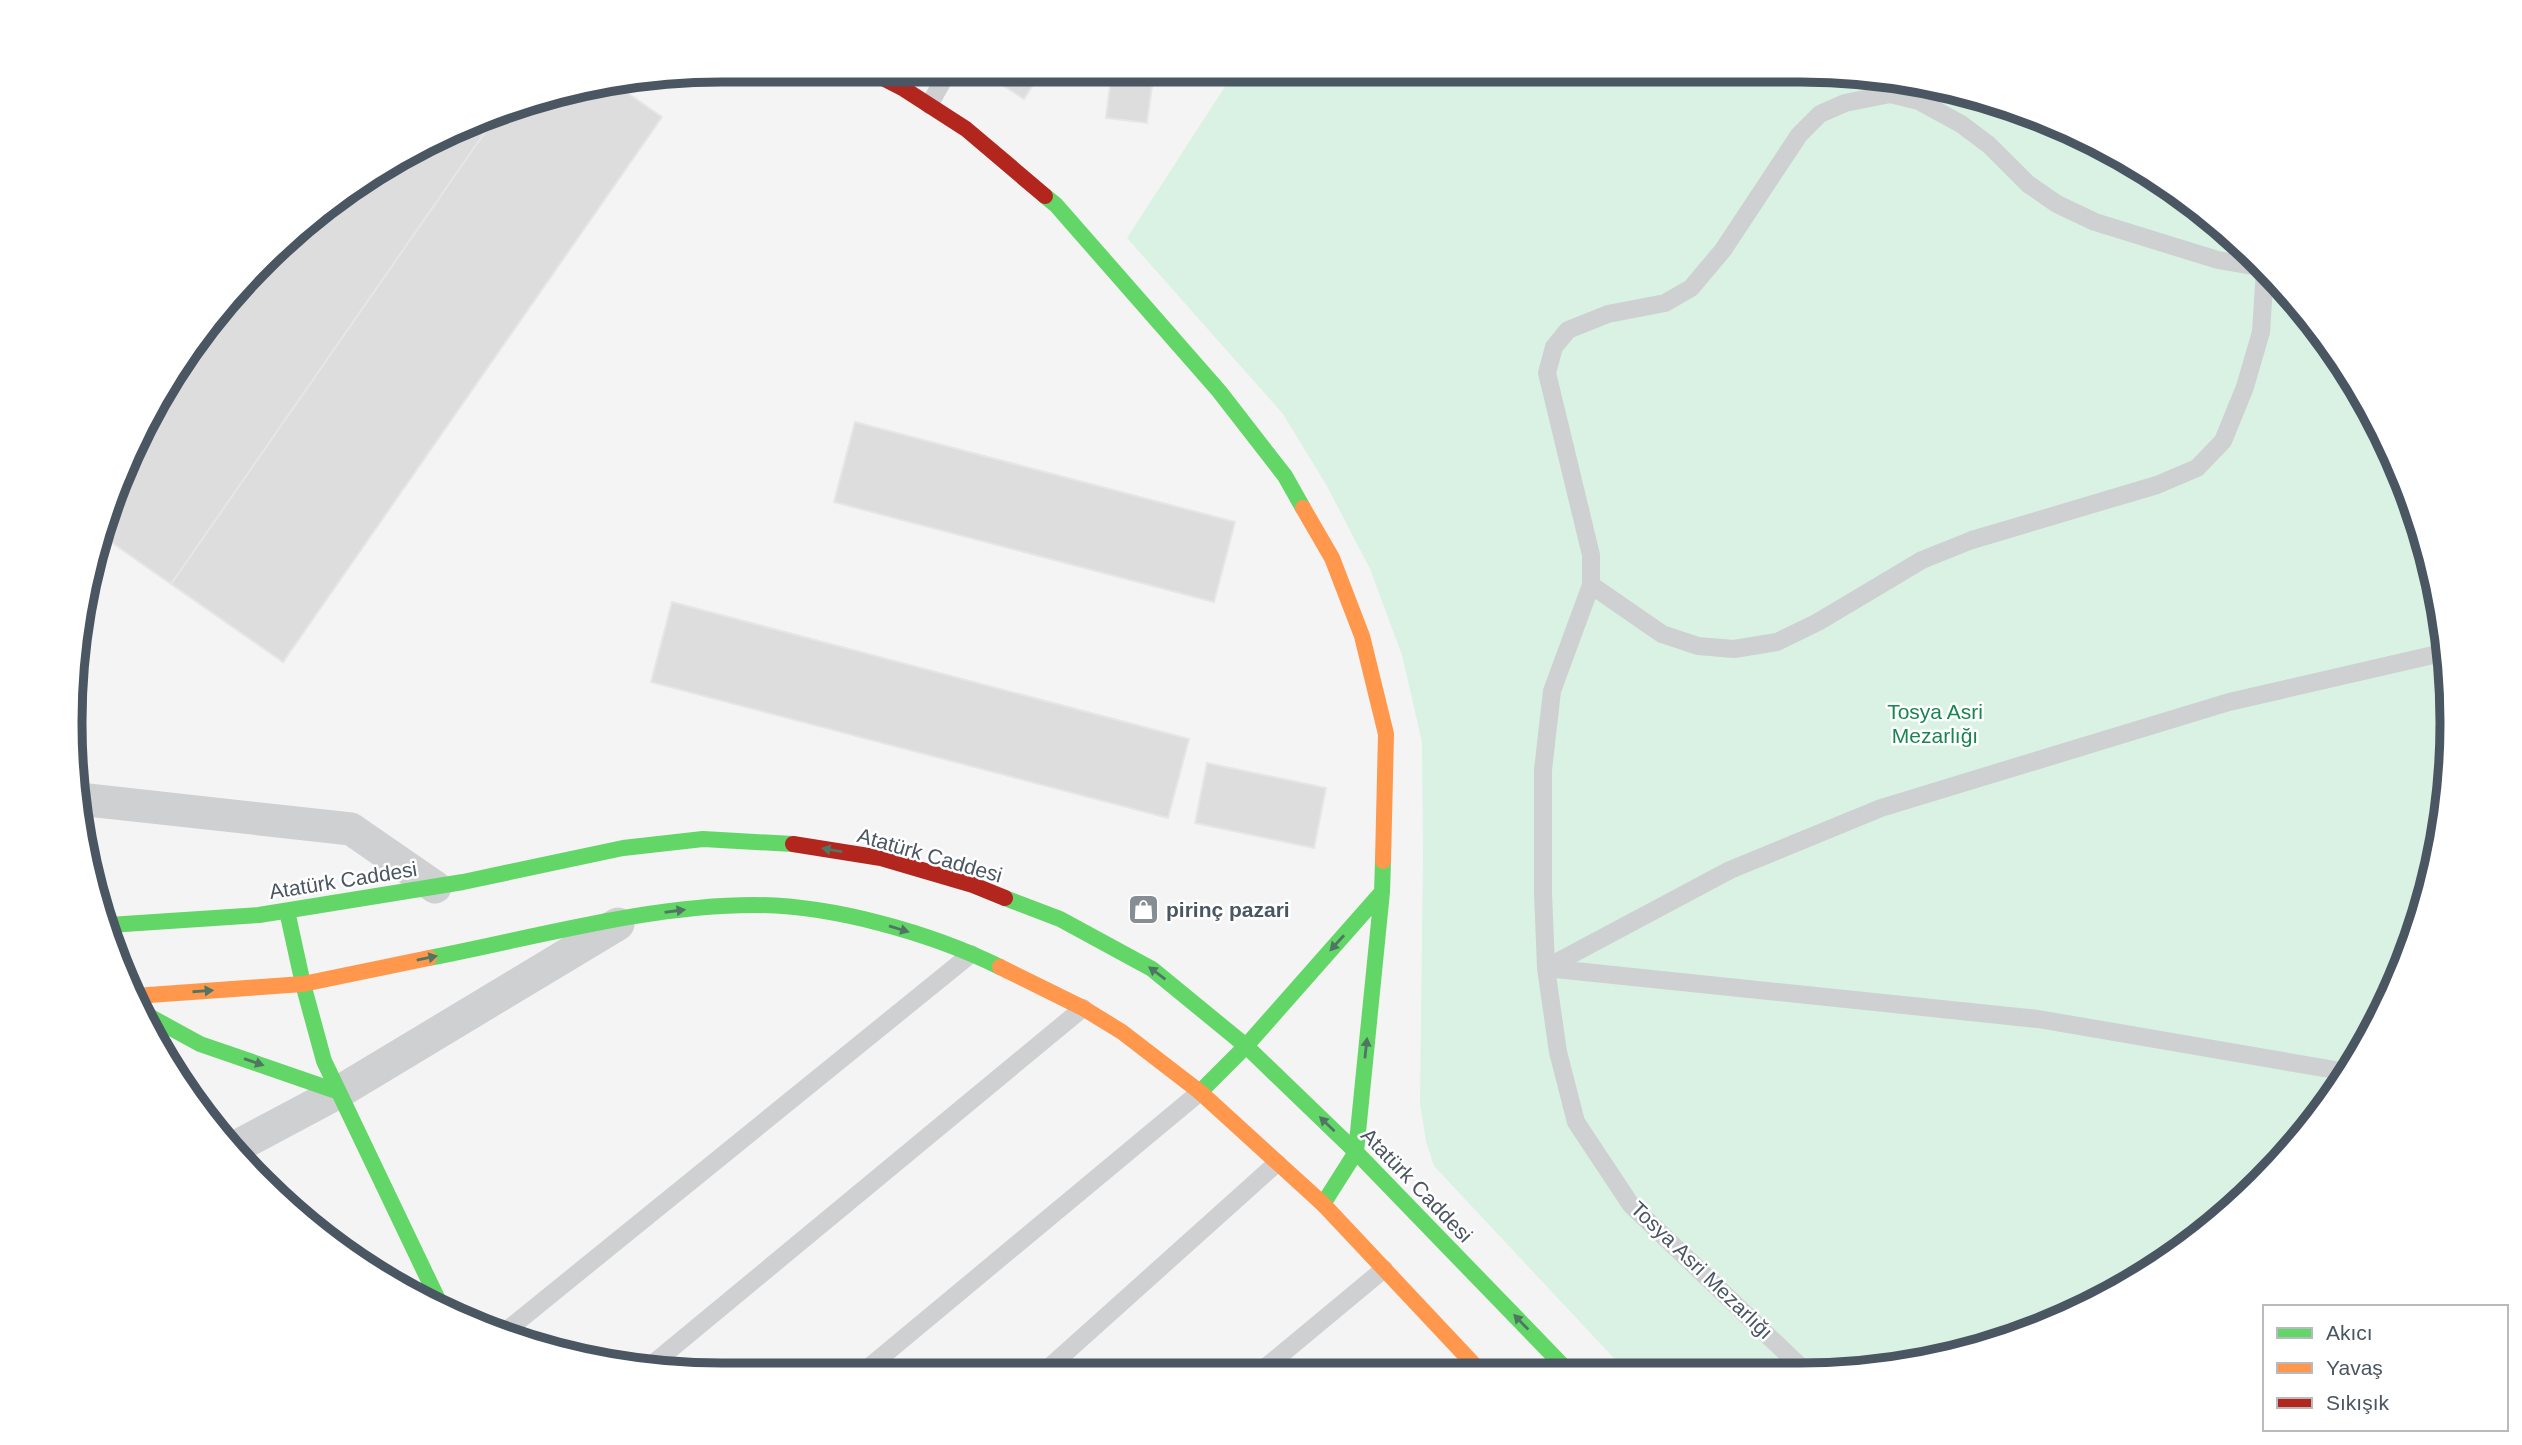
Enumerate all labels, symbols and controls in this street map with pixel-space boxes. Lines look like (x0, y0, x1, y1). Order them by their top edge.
park label: Tosya Asri Mezarlığı (1887, 700, 1983, 747)
street label: Atatürk Caddesi (855, 823, 1005, 887)
one-way arrow (821, 844, 843, 855)
street label: Atatürk Caddesi (267, 857, 419, 903)
shop icon: pirinç pazari (1126, 892, 1160, 926)
place label: pirinç pazari (1166, 898, 1290, 921)
one-way arrow (664, 906, 686, 917)
one-way arrow (889, 925, 910, 935)
one-way arrow (1329, 934, 1345, 952)
one-way arrow (416, 952, 438, 963)
one-way arrow (1148, 967, 1166, 981)
one-way arrow (192, 985, 214, 996)
one-way arrow (1361, 1037, 1372, 1059)
one-way arrow (243, 1057, 264, 1068)
one-way arrow (1319, 1117, 1336, 1133)
street label: Atatürk Caddesi (1357, 1123, 1477, 1247)
street label: Tosya Asri Mezarlığı (1626, 1196, 1778, 1344)
legend (2263, 1305, 2508, 1431)
one-way arrow (1512, 1313, 1529, 1330)
text: Akıcı (2326, 1321, 2373, 1344)
text: Yavaş (2326, 1356, 2383, 1379)
text: Sıkışık (2326, 1391, 2390, 1414)

